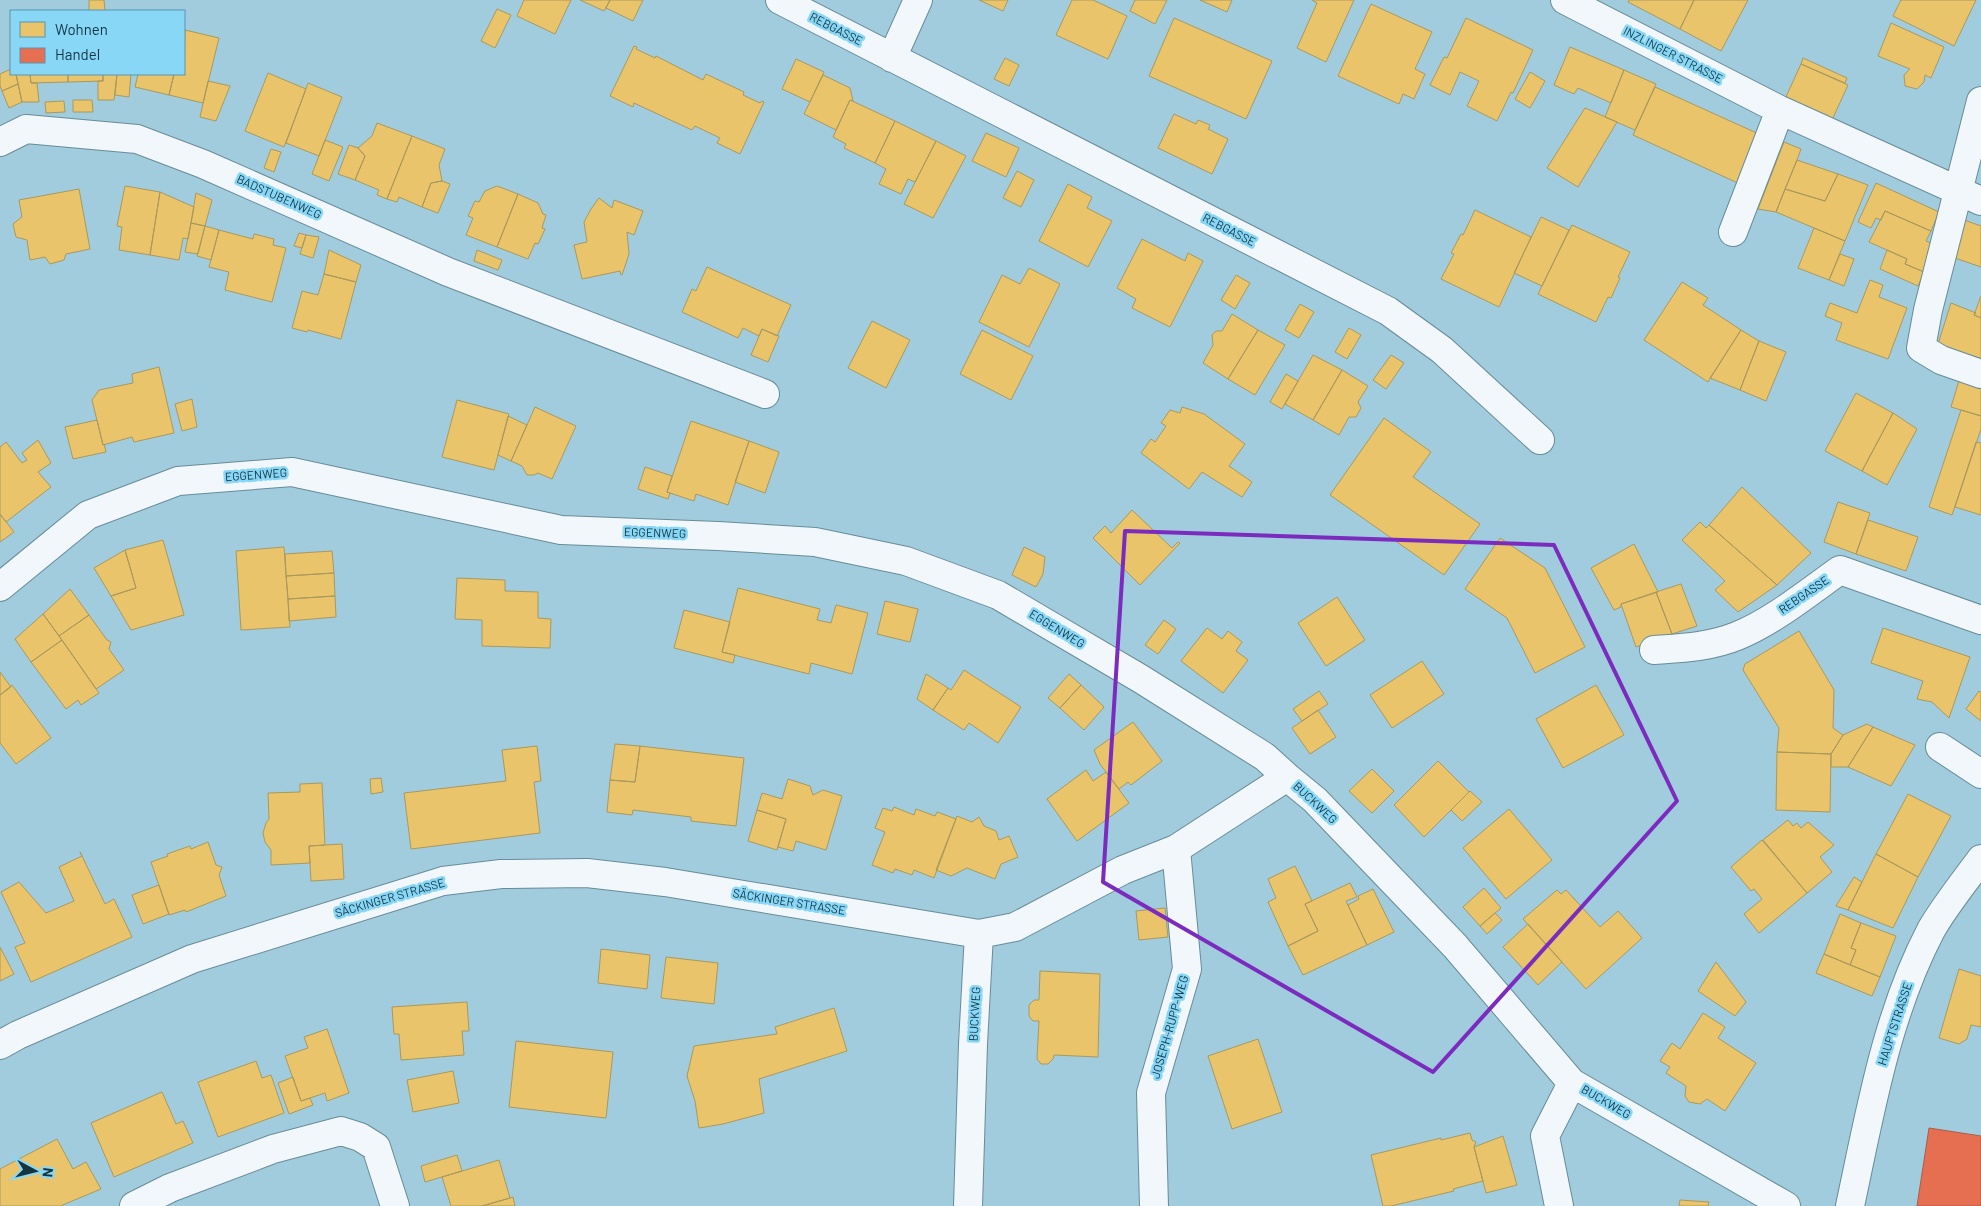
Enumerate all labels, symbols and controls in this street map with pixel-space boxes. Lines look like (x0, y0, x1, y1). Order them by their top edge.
street label: REBGASSE (808, 9, 865, 47)
legend (10, 10, 185, 75)
text: Wohnen (55, 20, 108, 38)
street label: INZLINGER STRASSE (1621, 23, 1726, 85)
text: Handel (55, 45, 100, 63)
street label: BADSTUBENWEG (235, 171, 324, 221)
street label: REBGASSE (1201, 210, 1258, 248)
street label: EGGENWEG (224, 465, 288, 483)
street label: EGGENWEG (624, 524, 686, 540)
street label: REBGASSE (1776, 572, 1831, 616)
street label: EGGENWEG (1027, 606, 1088, 650)
street label: BUCKWEG (1291, 778, 1340, 826)
street label: SÄCKINGER STRASSE (333, 875, 446, 919)
street label: SÄCKINGER STRASSE (732, 885, 846, 917)
street label: JOSEPH-RUPP-WEG (1148, 973, 1191, 1080)
street label: HAUPTSTRASSE (1874, 980, 1914, 1067)
street label: BUCKWEG (966, 986, 982, 1042)
street label: BUCKWEG (1579, 1081, 1634, 1121)
north arrow (10, 1146, 60, 1196)
text: N (39, 1167, 57, 1178)

